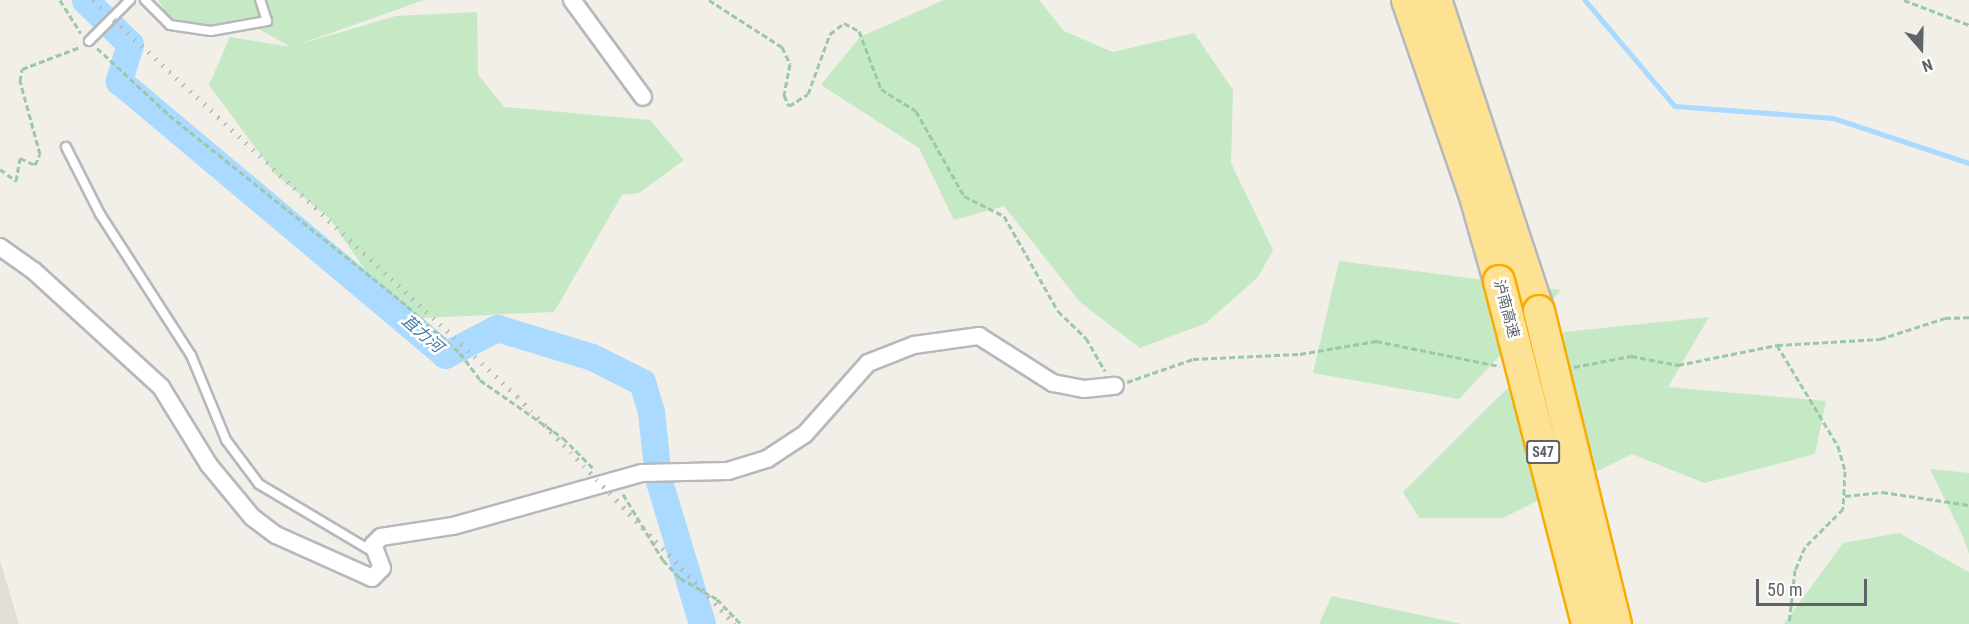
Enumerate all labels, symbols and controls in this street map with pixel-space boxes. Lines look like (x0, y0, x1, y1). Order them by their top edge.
north arrow (1891, 18, 1951, 78)
text: N (1919, 55, 1935, 76)
street label: 泸南高速 (1490, 278, 1522, 340)
water label: 苴力河 (398, 311, 446, 357)
road number: S47 (1525, 441, 1561, 463)
scale bar (1759, 567, 1870, 605)
text: 50 m (1767, 579, 1802, 600)

